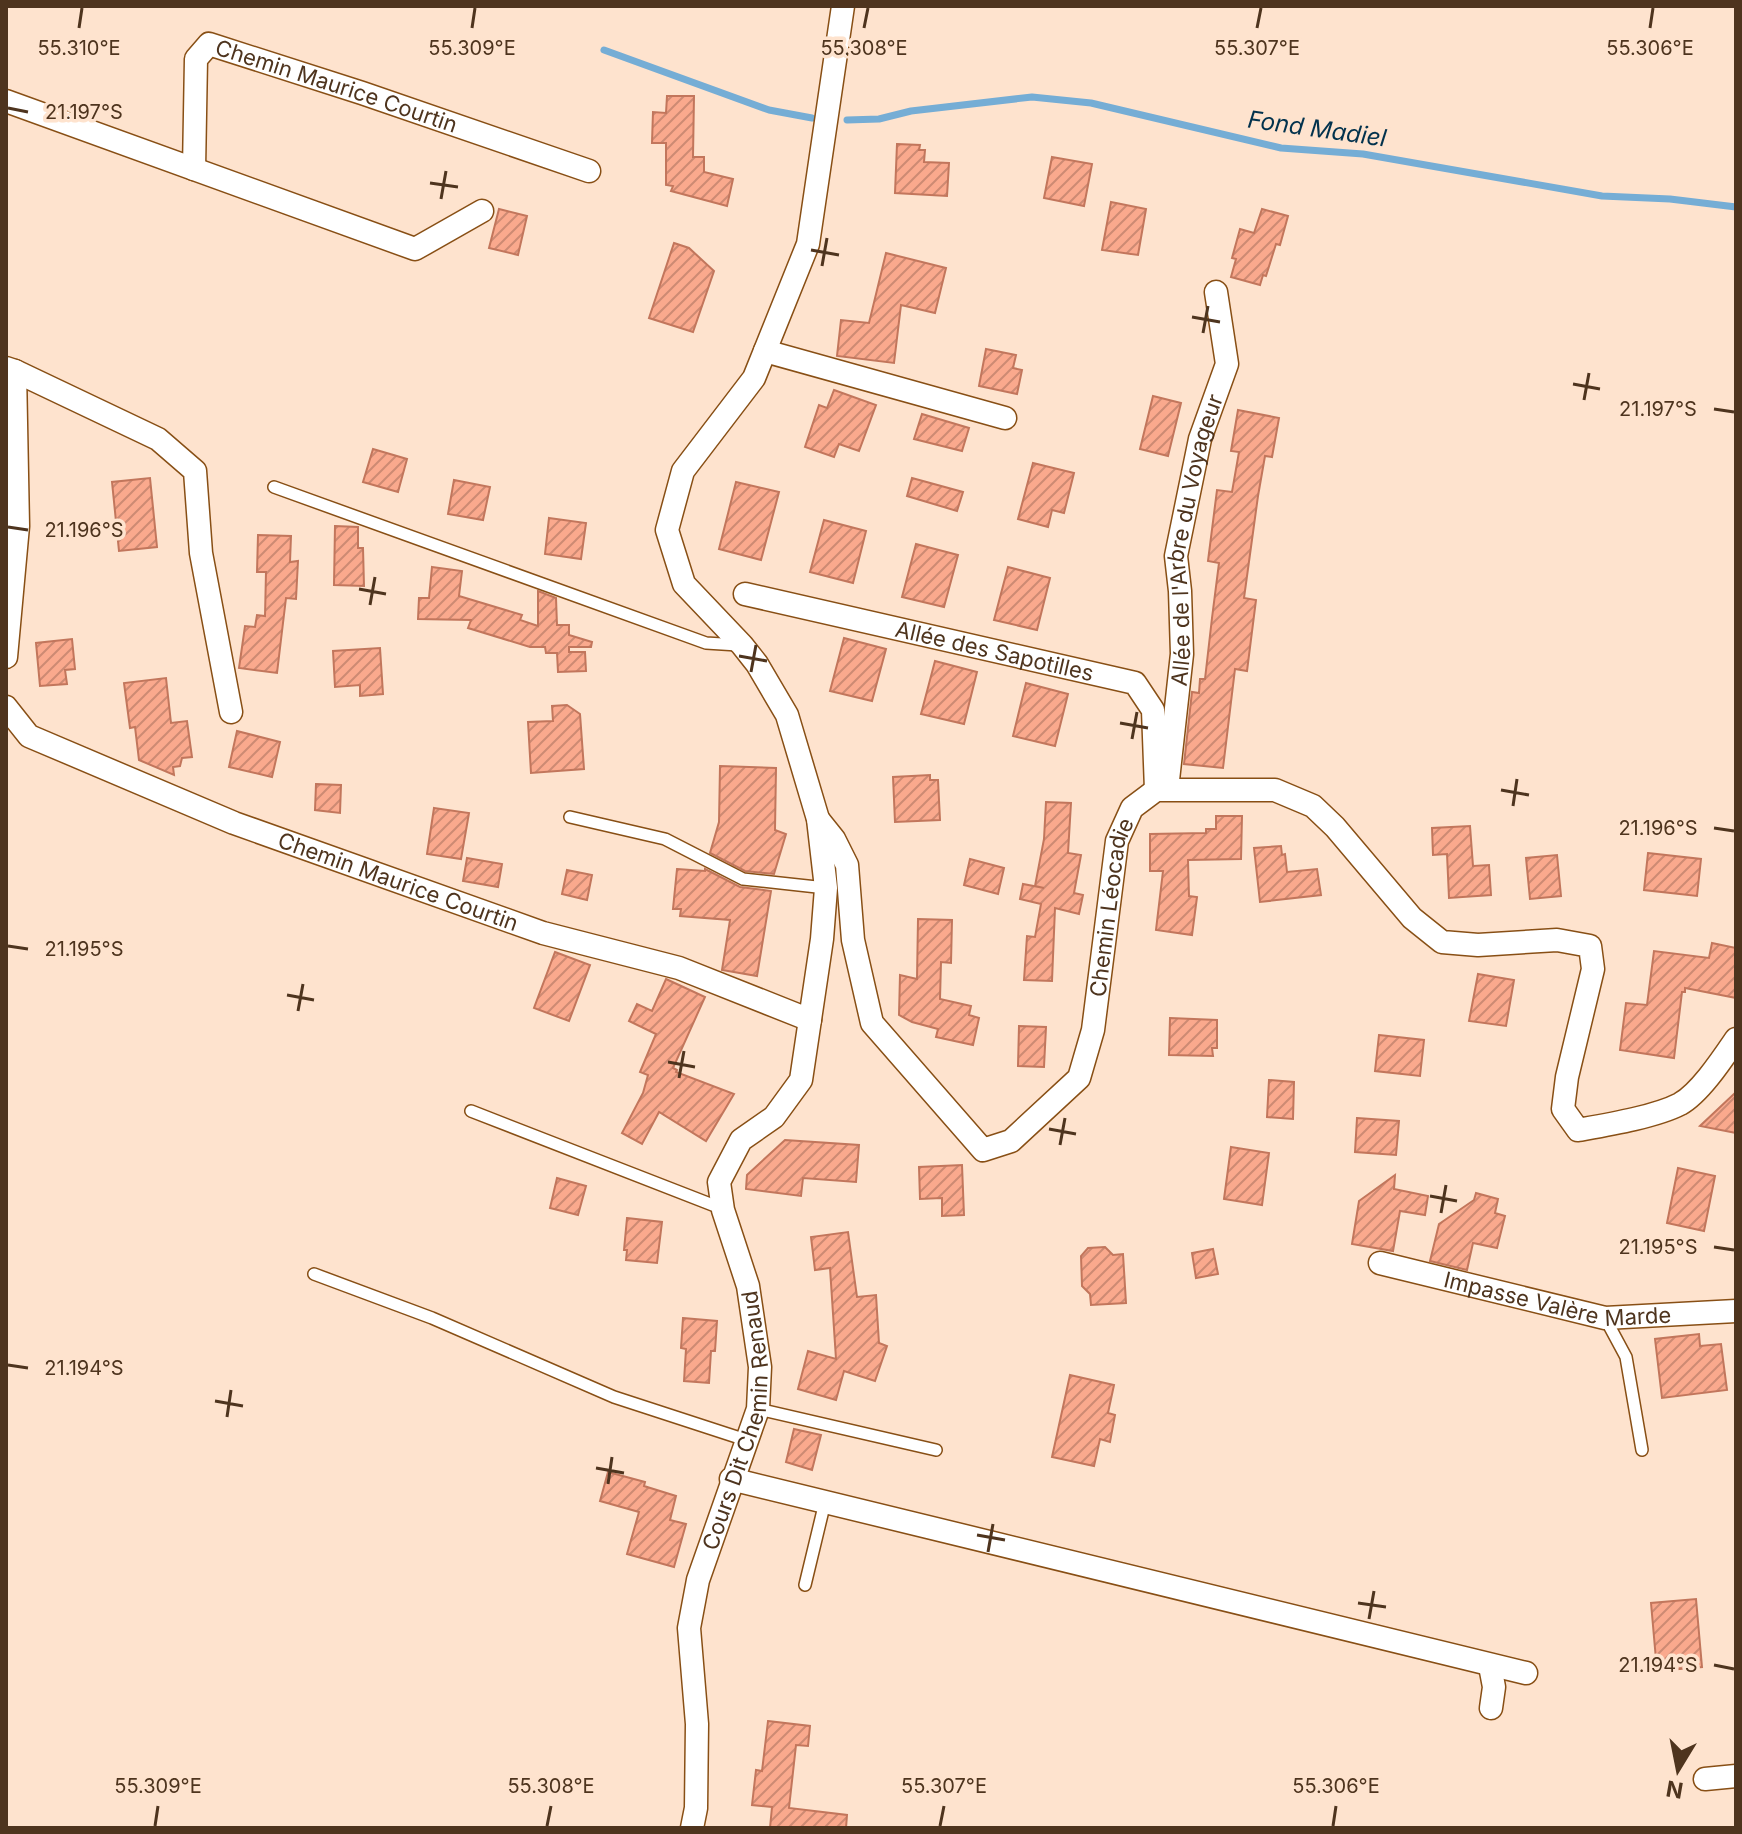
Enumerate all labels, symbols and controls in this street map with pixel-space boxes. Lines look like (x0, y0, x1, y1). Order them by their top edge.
street label: Chemin Maurice Courtin (212, 34, 461, 138)
text: 55.310°E (37, 36, 121, 60)
text: 55.309°E (428, 36, 516, 60)
text: 55.308°E (820, 36, 908, 60)
text: 55.307°E (1214, 36, 1300, 60)
text: 55.306°E (1606, 36, 1694, 60)
text: 21.197°S (45, 100, 123, 124)
water label: Fond Madiel (1246, 104, 1389, 153)
street label: Allée de l'Arbre du Voyageur (1162, 391, 1228, 687)
text: 21.197°S (1619, 397, 1697, 421)
text: 21.196°S (44, 518, 124, 542)
street label: Allée des Sapotilles (893, 616, 1096, 686)
street label: Chemin Léocadie (1084, 814, 1139, 998)
text: 21.196°S (1618, 816, 1698, 840)
street label: Chemin Maurice Courtin (275, 827, 522, 936)
text: 21.195°S (44, 937, 124, 961)
text: 21.195°S (1618, 1235, 1698, 1259)
street label: Impasse Valère Marde (1441, 1266, 1672, 1331)
street label: Cours Dit Chemin Renaud (697, 1289, 773, 1553)
text: 21.194°S (44, 1356, 124, 1380)
text: 21.194°S (1618, 1653, 1698, 1677)
north arrow (1638, 1730, 1718, 1810)
text: 55.309°E (114, 1774, 202, 1798)
text: 55.308°E (507, 1774, 595, 1798)
text: 55.307°E (901, 1774, 987, 1798)
text: 55.306°E (1292, 1774, 1380, 1798)
text: N (1664, 1775, 1685, 1804)

